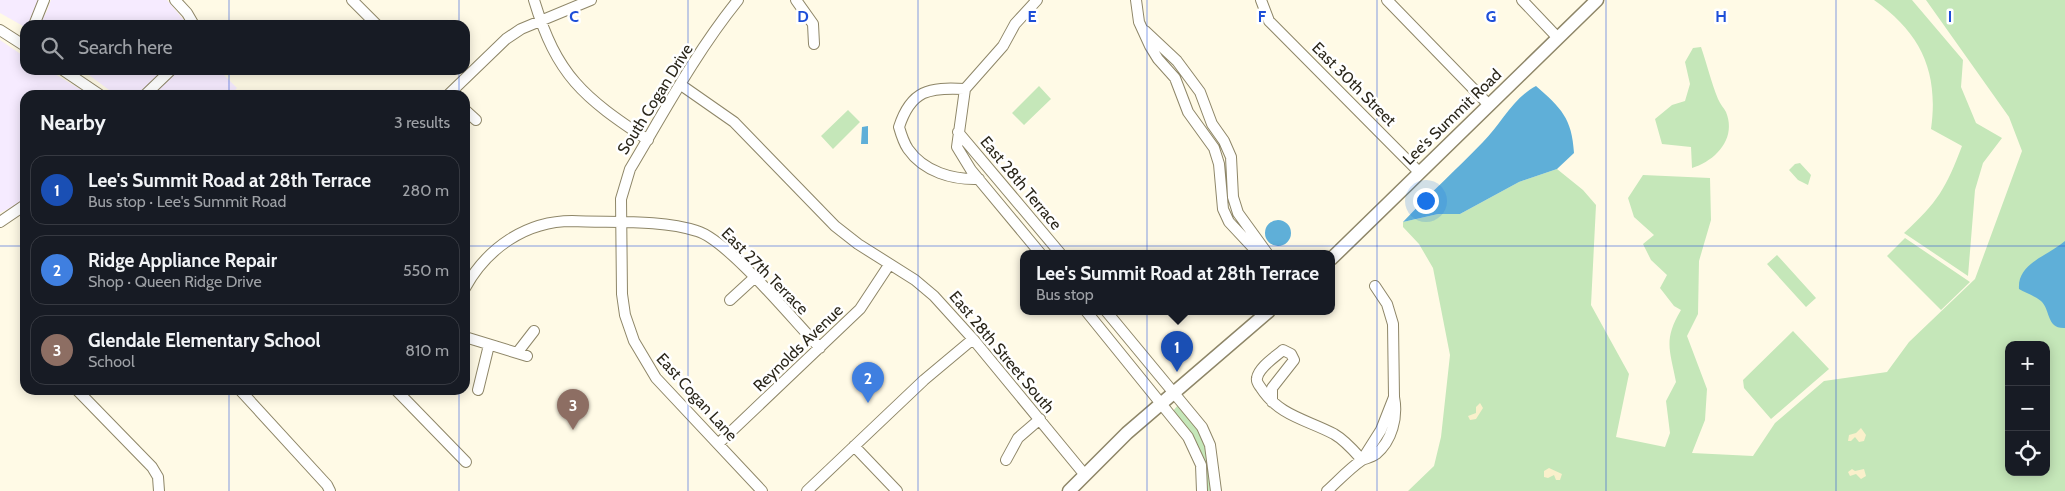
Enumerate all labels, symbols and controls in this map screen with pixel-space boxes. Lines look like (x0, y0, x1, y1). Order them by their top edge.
text: C (569, 7, 579, 26)
text: D (797, 7, 809, 26)
text: E (1027, 7, 1037, 26)
text: F (1258, 7, 1267, 26)
text: G (1486, 7, 1496, 26)
text: H (1715, 7, 1727, 26)
text: I (1948, 7, 1952, 26)
search box (20, 20, 470, 75)
icon: search (38, 34, 66, 62)
text: Search here (78, 36, 172, 59)
street label: East 30th Street (1308, 38, 1400, 130)
street label: South Cogan Drive (613, 40, 697, 158)
street label: Lee's Summit Road (1399, 65, 1505, 169)
text: Nearby (40, 110, 106, 135)
text: 3 results (394, 113, 450, 132)
street label: East 28th Terrace (976, 132, 1066, 234)
text: Lee's Summit Road at 28th Terrace (88, 169, 371, 192)
text: 1 (54, 181, 60, 200)
text: 280 m (402, 181, 449, 200)
your location (1413, 188, 1439, 214)
text: Bus stop · Lee's Summit Road (88, 192, 286, 211)
street label: East 27th Terrace (718, 224, 812, 318)
text: Ridge Appliance Repair (88, 249, 277, 272)
popup (1020, 250, 1335, 315)
text: 2 (53, 261, 61, 280)
text: 550 m (403, 261, 449, 280)
text: Lee's Summit Road at 28th Terrace (1036, 262, 1319, 285)
text: Shop · Queen Ridge Drive (88, 272, 262, 291)
text: Bus stop (1036, 285, 1094, 304)
street label: East 28th Street South (945, 287, 1059, 417)
street label: Reynolds Avenue (749, 301, 847, 395)
text: Glendale Elementary School (88, 329, 321, 352)
pin: 1 (1161, 331, 1193, 372)
text: 3 (53, 341, 61, 360)
text: 810 m (405, 341, 449, 360)
map controls (2005, 341, 2050, 476)
button: + (2005, 341, 2050, 386)
street label: East Cogan Lane (653, 349, 741, 445)
text: School (88, 352, 135, 371)
pin: 2 (852, 362, 884, 403)
button: − (2005, 386, 2050, 431)
pin: 3 (557, 389, 589, 430)
button: locate (2005, 431, 2050, 476)

